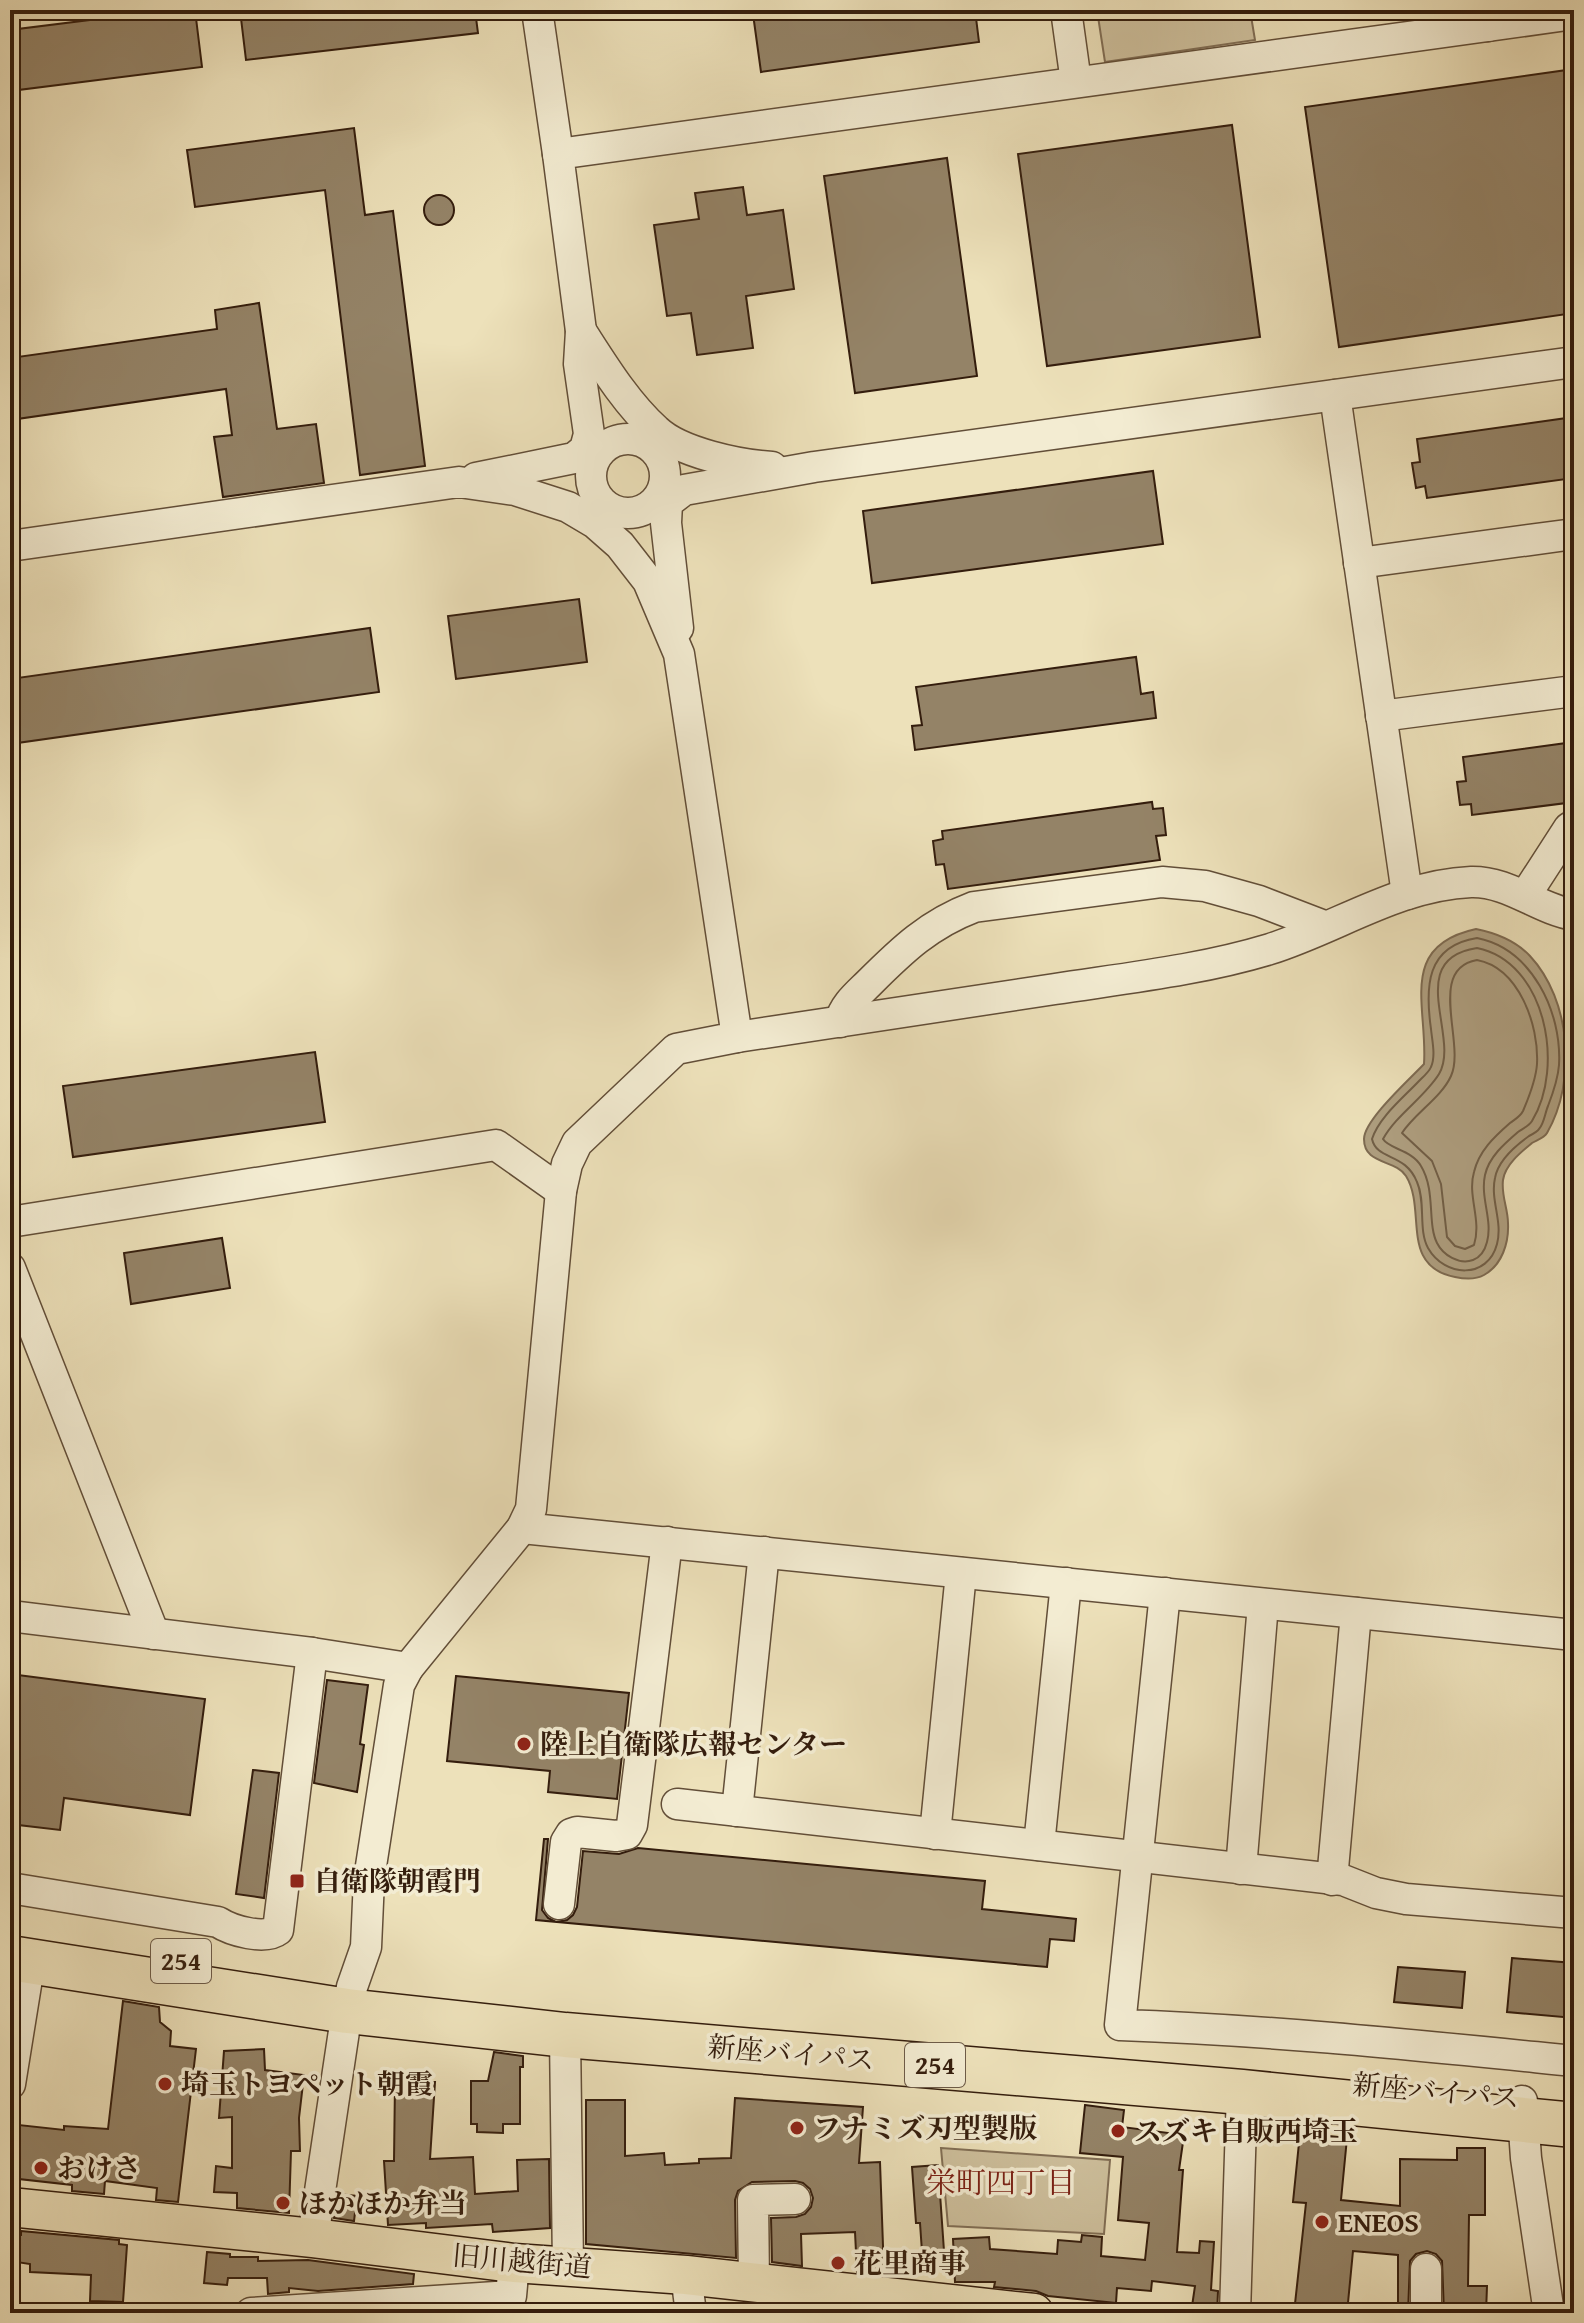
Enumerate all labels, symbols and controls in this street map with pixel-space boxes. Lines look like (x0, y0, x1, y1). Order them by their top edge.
place label: 陸上自衛隊広報センター (540, 1723, 847, 1764)
marker: 陸上自衛隊広報センター (515, 1735, 533, 1753)
place label: 自衛隊朝霞門 (313, 1860, 481, 1901)
marker: 自衛隊朝霞門 (288, 1872, 306, 1890)
road number: 254 (151, 1939, 211, 1983)
street label: 新座バイパス (706, 2025, 876, 2080)
road number: 254 (905, 2043, 965, 2087)
place label: 埼玉トヨペット朝霞 (181, 2063, 433, 2104)
street label: 新座バイパス (1351, 2063, 1521, 2118)
marker: 埼玉トヨペット朝霞 (156, 2075, 174, 2093)
place label: フナミズ刃型製版 (813, 2107, 1037, 2148)
place label: スズキ自販西埼玉 (1134, 2110, 1358, 2151)
marker: フナミズ刃型製版 (788, 2119, 806, 2137)
marker: スズキ自販西埼玉 (1109, 2122, 1127, 2140)
place label: おけさ (57, 2147, 141, 2188)
marker: おけさ (32, 2159, 50, 2177)
district label: 栄町四丁目 (926, 2160, 1076, 2204)
place label: ほかほか弁当 (299, 2182, 467, 2223)
marker: ほかほか弁当 (274, 2194, 292, 2212)
place label: ENEOS (1338, 2201, 1419, 2242)
marker: ENEOS (1313, 2213, 1331, 2231)
street label: 旧川越街道 (451, 2234, 594, 2287)
place label: 花里商事 (854, 2242, 966, 2283)
marker: 花里商事 (829, 2254, 847, 2272)

